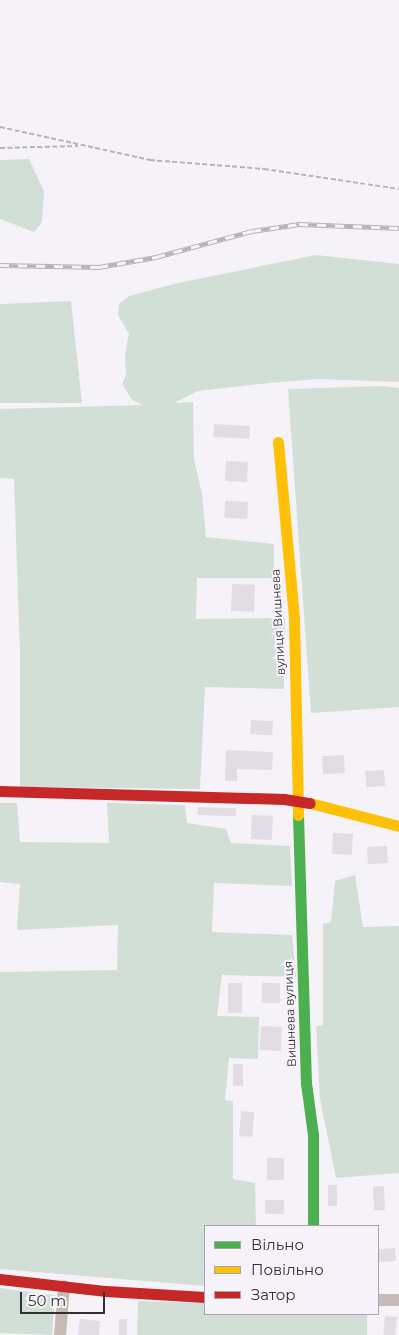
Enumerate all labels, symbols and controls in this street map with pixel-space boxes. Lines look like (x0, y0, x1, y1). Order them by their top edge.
street label: вулиця Вишнева (268, 569, 288, 675)
street label: Вишнева вулиця (281, 961, 299, 1067)
legend (204, 1225, 379, 1315)
text: Вільно (251, 1235, 304, 1254)
text: Повільно (251, 1260, 324, 1279)
scale bar (22, 1282, 108, 1314)
text: Затор (251, 1285, 296, 1304)
text: 50 m (28, 1291, 66, 1310)

